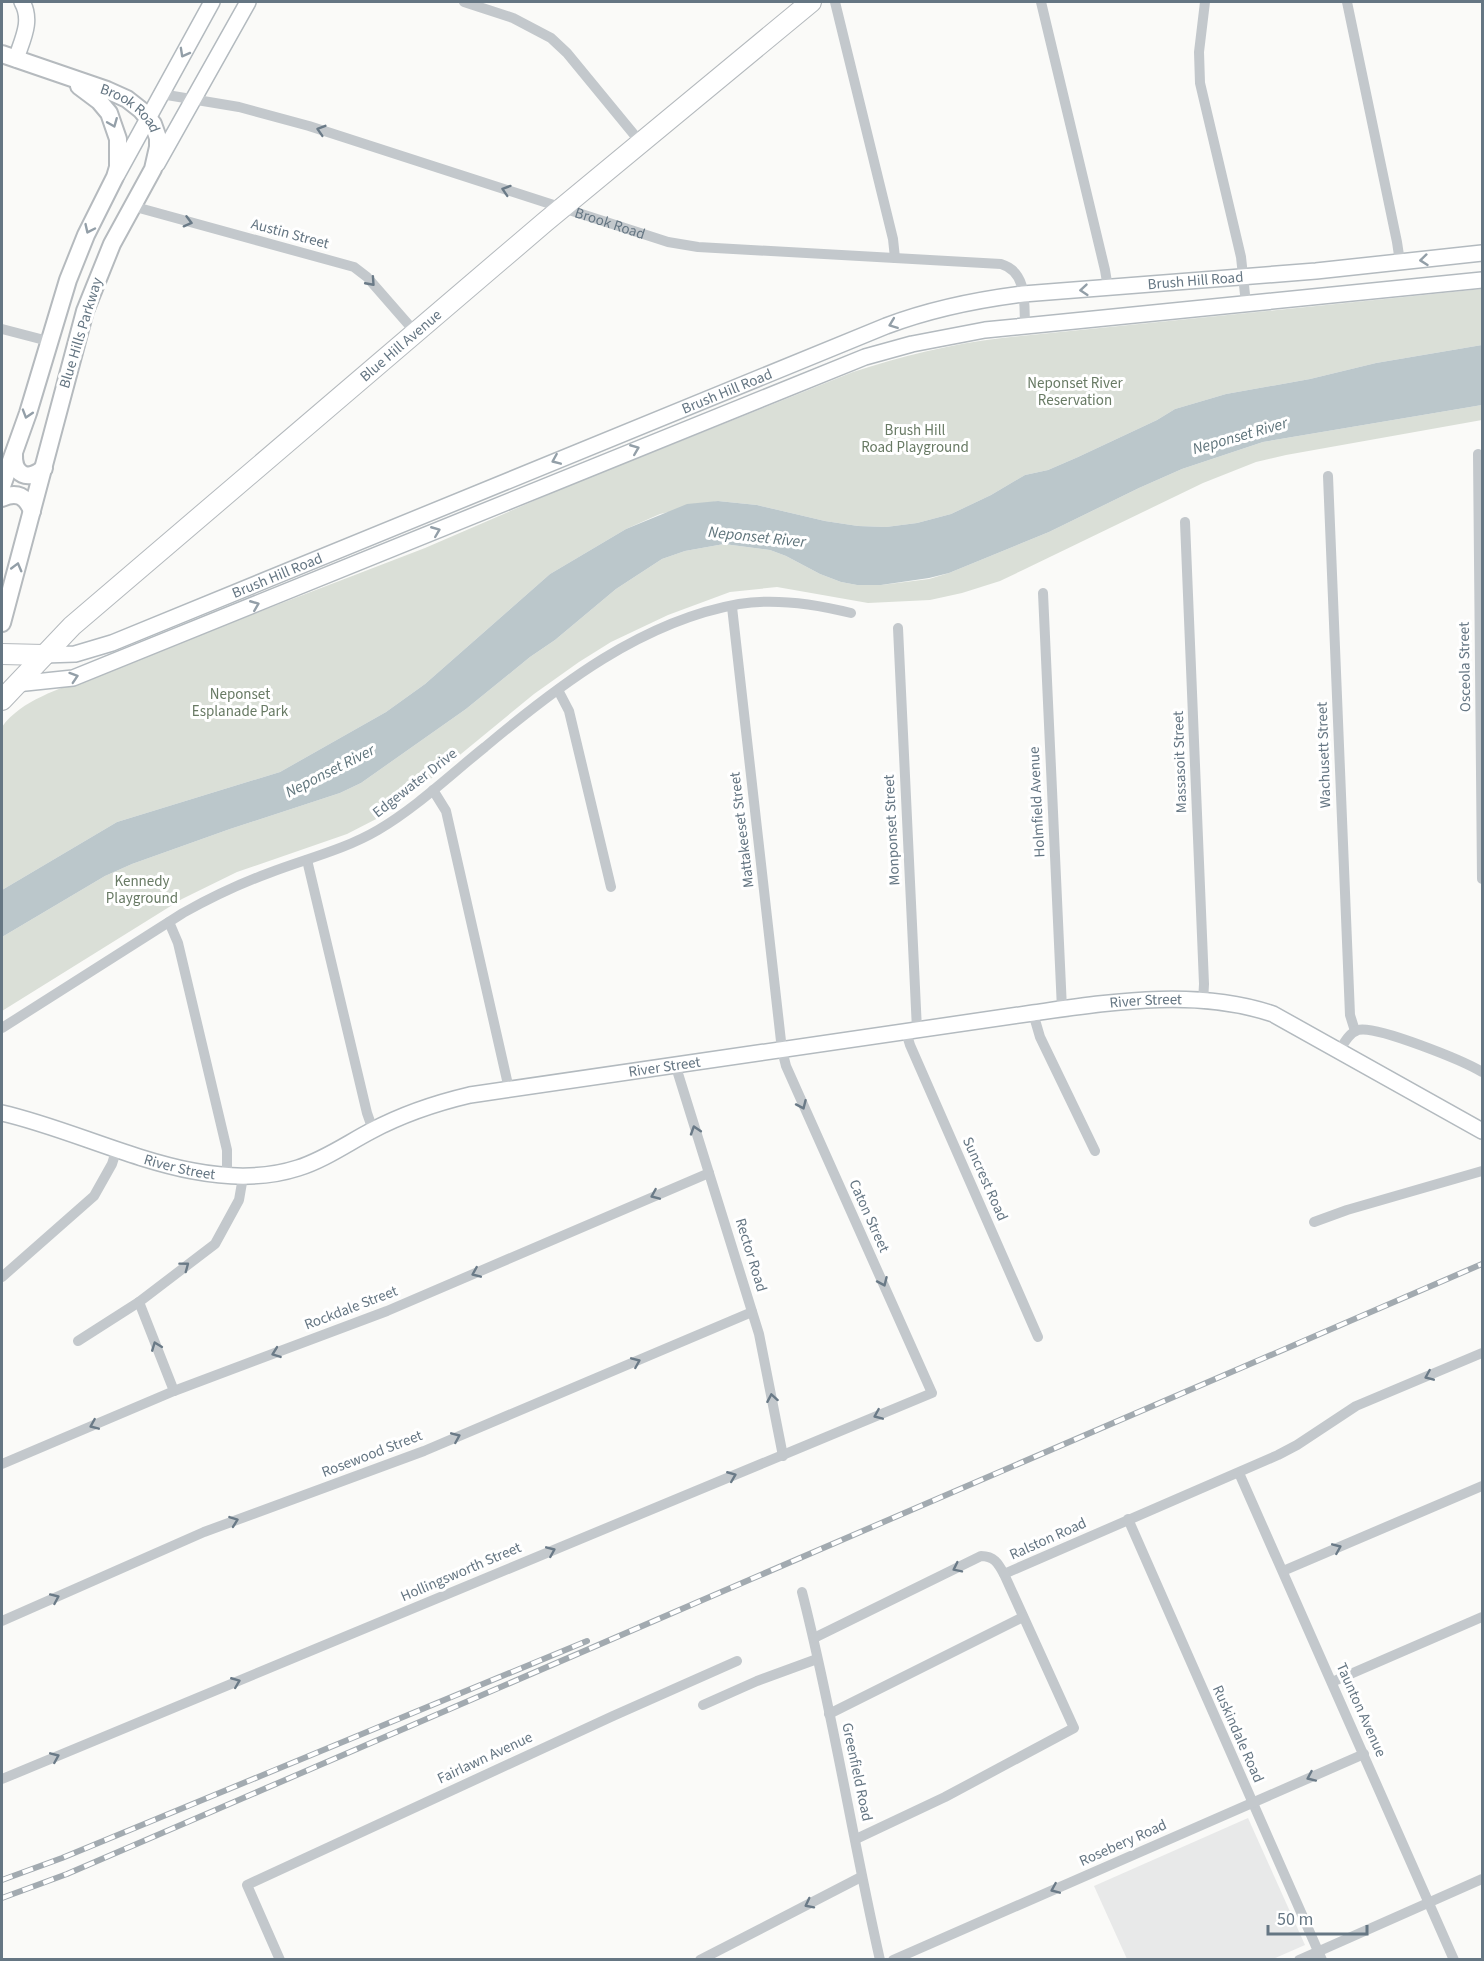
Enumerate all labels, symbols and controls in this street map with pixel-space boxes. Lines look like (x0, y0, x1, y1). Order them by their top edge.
one-way arrow (180, 46, 191, 57)
street label: Brook Road (98, 78, 166, 135)
one-way arrow (106, 117, 118, 128)
one-way arrow (316, 124, 327, 137)
one-way arrow (501, 185, 512, 198)
street label: Brook Road (572, 202, 648, 244)
one-way arrow (183, 214, 193, 227)
street label: Austin Street (249, 214, 331, 254)
one-way arrow (84, 223, 96, 234)
one-way arrow (1420, 253, 1429, 266)
street label: Brush Hill Road (1147, 266, 1244, 295)
street label: Blue Hills Parkway (54, 275, 108, 391)
one-way arrow (364, 275, 375, 286)
one-way arrow (1079, 283, 1088, 296)
street label: Blue Hill Avenue (355, 304, 446, 386)
one-way arrow (888, 316, 898, 329)
street label: Brush Hill Road (678, 363, 775, 419)
park label: Neponset River Reservation (1027, 373, 1123, 411)
one-way arrow (22, 408, 34, 419)
water label: Neponset River (1190, 412, 1292, 460)
park label: Brush Hill Road Playground (861, 420, 969, 458)
one-way arrow (629, 444, 640, 456)
one-way arrow (552, 453, 563, 465)
water label: Neponset River (707, 521, 808, 553)
one-way arrow (430, 526, 441, 539)
street label: Brush Hill Road (229, 547, 326, 603)
one-way arrow (10, 562, 22, 572)
one-way arrow (249, 600, 260, 612)
street label: Osceola Street (1454, 622, 1476, 712)
one-way arrow (68, 671, 79, 684)
park label: Neponset Esplanade Park (192, 684, 289, 722)
street label: Wachusett Street (1312, 702, 1336, 808)
street label: Massasoit Street (1168, 710, 1192, 814)
water label: Neponset River (281, 738, 380, 803)
street label: Edgewater Drive (368, 743, 462, 823)
street label: Holmfield Avenue (1024, 746, 1050, 858)
street label: Mattakeeset Street (724, 771, 760, 889)
street label: Monponset Street (879, 774, 905, 886)
park label: Kennedy Playground (106, 871, 178, 909)
street label: River Street (1109, 989, 1182, 1013)
street label: River Street (627, 1051, 702, 1082)
one-way arrow (795, 1098, 807, 1109)
one-way arrow (690, 1125, 703, 1136)
street label: Suncrest Road (957, 1134, 1013, 1224)
street label: River Street (142, 1149, 217, 1185)
street label: Caton Street (844, 1176, 894, 1256)
one-way arrow (650, 1188, 661, 1200)
street label: Rector Road (730, 1216, 772, 1294)
one-way arrow (179, 1263, 190, 1274)
one-way arrow (471, 1265, 482, 1277)
one-way arrow (875, 1276, 887, 1287)
street label: Rockdale Street (301, 1281, 401, 1335)
one-way arrow (151, 1342, 164, 1352)
one-way arrow (271, 1345, 281, 1358)
one-way arrow (629, 1357, 640, 1369)
one-way arrow (1424, 1369, 1435, 1381)
one-way arrow (767, 1393, 779, 1403)
one-way arrow (874, 1408, 885, 1420)
one-way arrow (90, 1417, 101, 1429)
street label: Rosewood Street (319, 1425, 425, 1483)
one-way arrow (450, 1432, 461, 1444)
one-way arrow (725, 1471, 736, 1483)
street label: Ralston Road (1006, 1513, 1090, 1565)
one-way arrow (228, 1515, 239, 1528)
street label: Hollingsworth Street (397, 1537, 525, 1607)
one-way arrow (1330, 1543, 1341, 1555)
one-way arrow (545, 1546, 556, 1558)
one-way arrow (953, 1560, 964, 1572)
one-way arrow (49, 1593, 60, 1605)
street label: Taunton Avenue (1331, 1659, 1391, 1761)
one-way arrow (229, 1677, 240, 1689)
street label: Ruskindale Road (1207, 1682, 1269, 1786)
street label: Greenfield Road (836, 1721, 878, 1823)
street label: Fairlawn Avenue (434, 1727, 536, 1789)
one-way arrow (49, 1752, 60, 1764)
one-way arrow (1306, 1770, 1317, 1782)
street label: Rosebery Road (1076, 1814, 1170, 1872)
one-way arrow (1050, 1882, 1061, 1894)
one-way arrow (805, 1897, 816, 1908)
scale bar (1268, 1898, 1367, 1936)
text: 50 m (1277, 1907, 1313, 1932)

